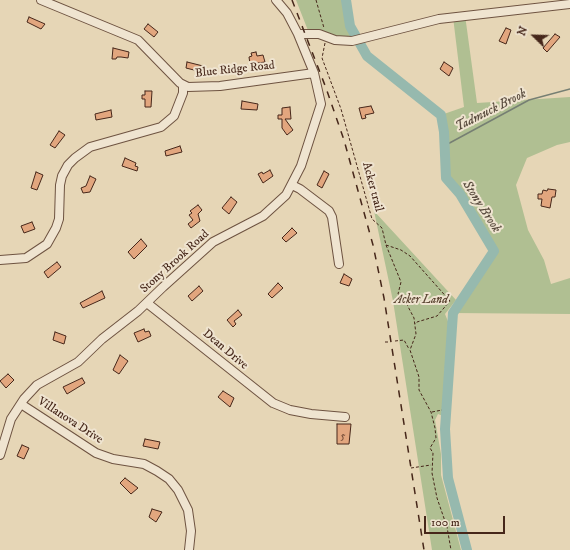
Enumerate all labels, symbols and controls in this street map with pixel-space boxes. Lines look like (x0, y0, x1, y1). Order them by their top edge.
north arrow (514, 16, 554, 56)
text: N (515, 24, 531, 38)
street label: Blue Ridge Road (195, 59, 275, 81)
water label: Tadmuck Brook (453, 86, 529, 136)
street label: Acker trail (358, 161, 386, 213)
water label: Stony Brook (458, 178, 504, 236)
street label: Stony Brook Road (138, 227, 212, 297)
park label: Acker Land (394, 294, 448, 308)
street label: Dean Drive (199, 327, 251, 373)
street label: Villanova Drive (35, 395, 105, 447)
house number: 5 (341, 431, 345, 443)
scale bar (426, 508, 507, 534)
text: 100 m (431, 515, 460, 530)

